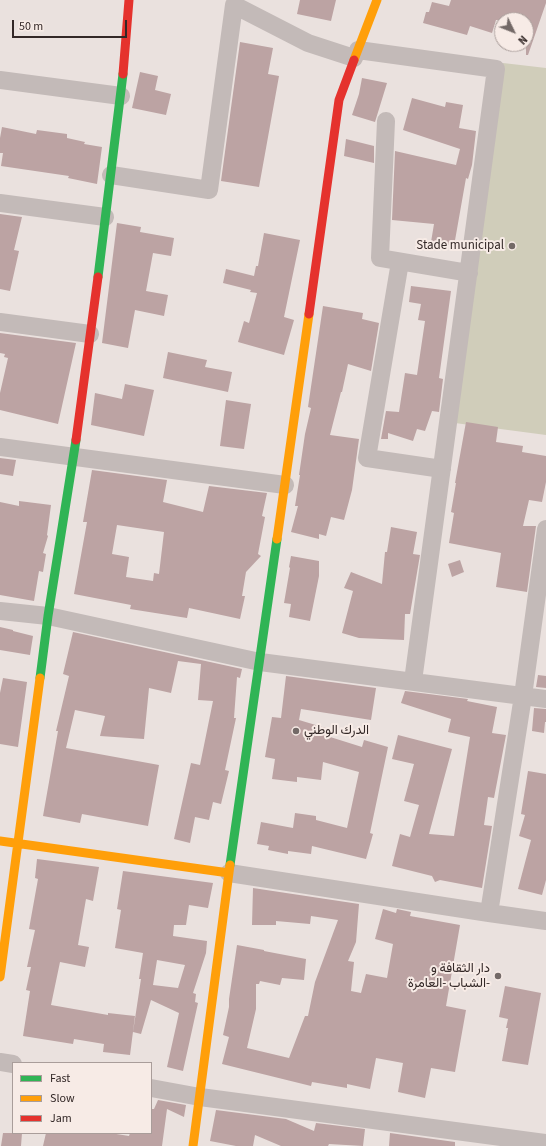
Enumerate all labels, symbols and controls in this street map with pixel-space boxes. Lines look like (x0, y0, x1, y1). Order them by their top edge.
scale bar (14, 12, 129, 38)
north arrow (494, 12, 534, 52)
text: 50 m (19, 18, 43, 35)
text: N (514, 32, 530, 48)
place label: Stade municipal (416, 238, 504, 254)
marker: Stade municipal (507, 241, 517, 251)
place label: الدرك الوطني (304, 723, 369, 739)
marker: الدرك الوطني (291, 726, 301, 736)
place label: دار الثقافة و الشباب -العامرة- (408, 961, 490, 992)
marker: دار الثقافة و الشباب -العامرة- (493, 971, 503, 981)
legend (12, 1062, 152, 1134)
text: Fast (50, 1070, 70, 1087)
text: Slow (50, 1090, 75, 1107)
text: Jam (50, 1110, 72, 1127)

